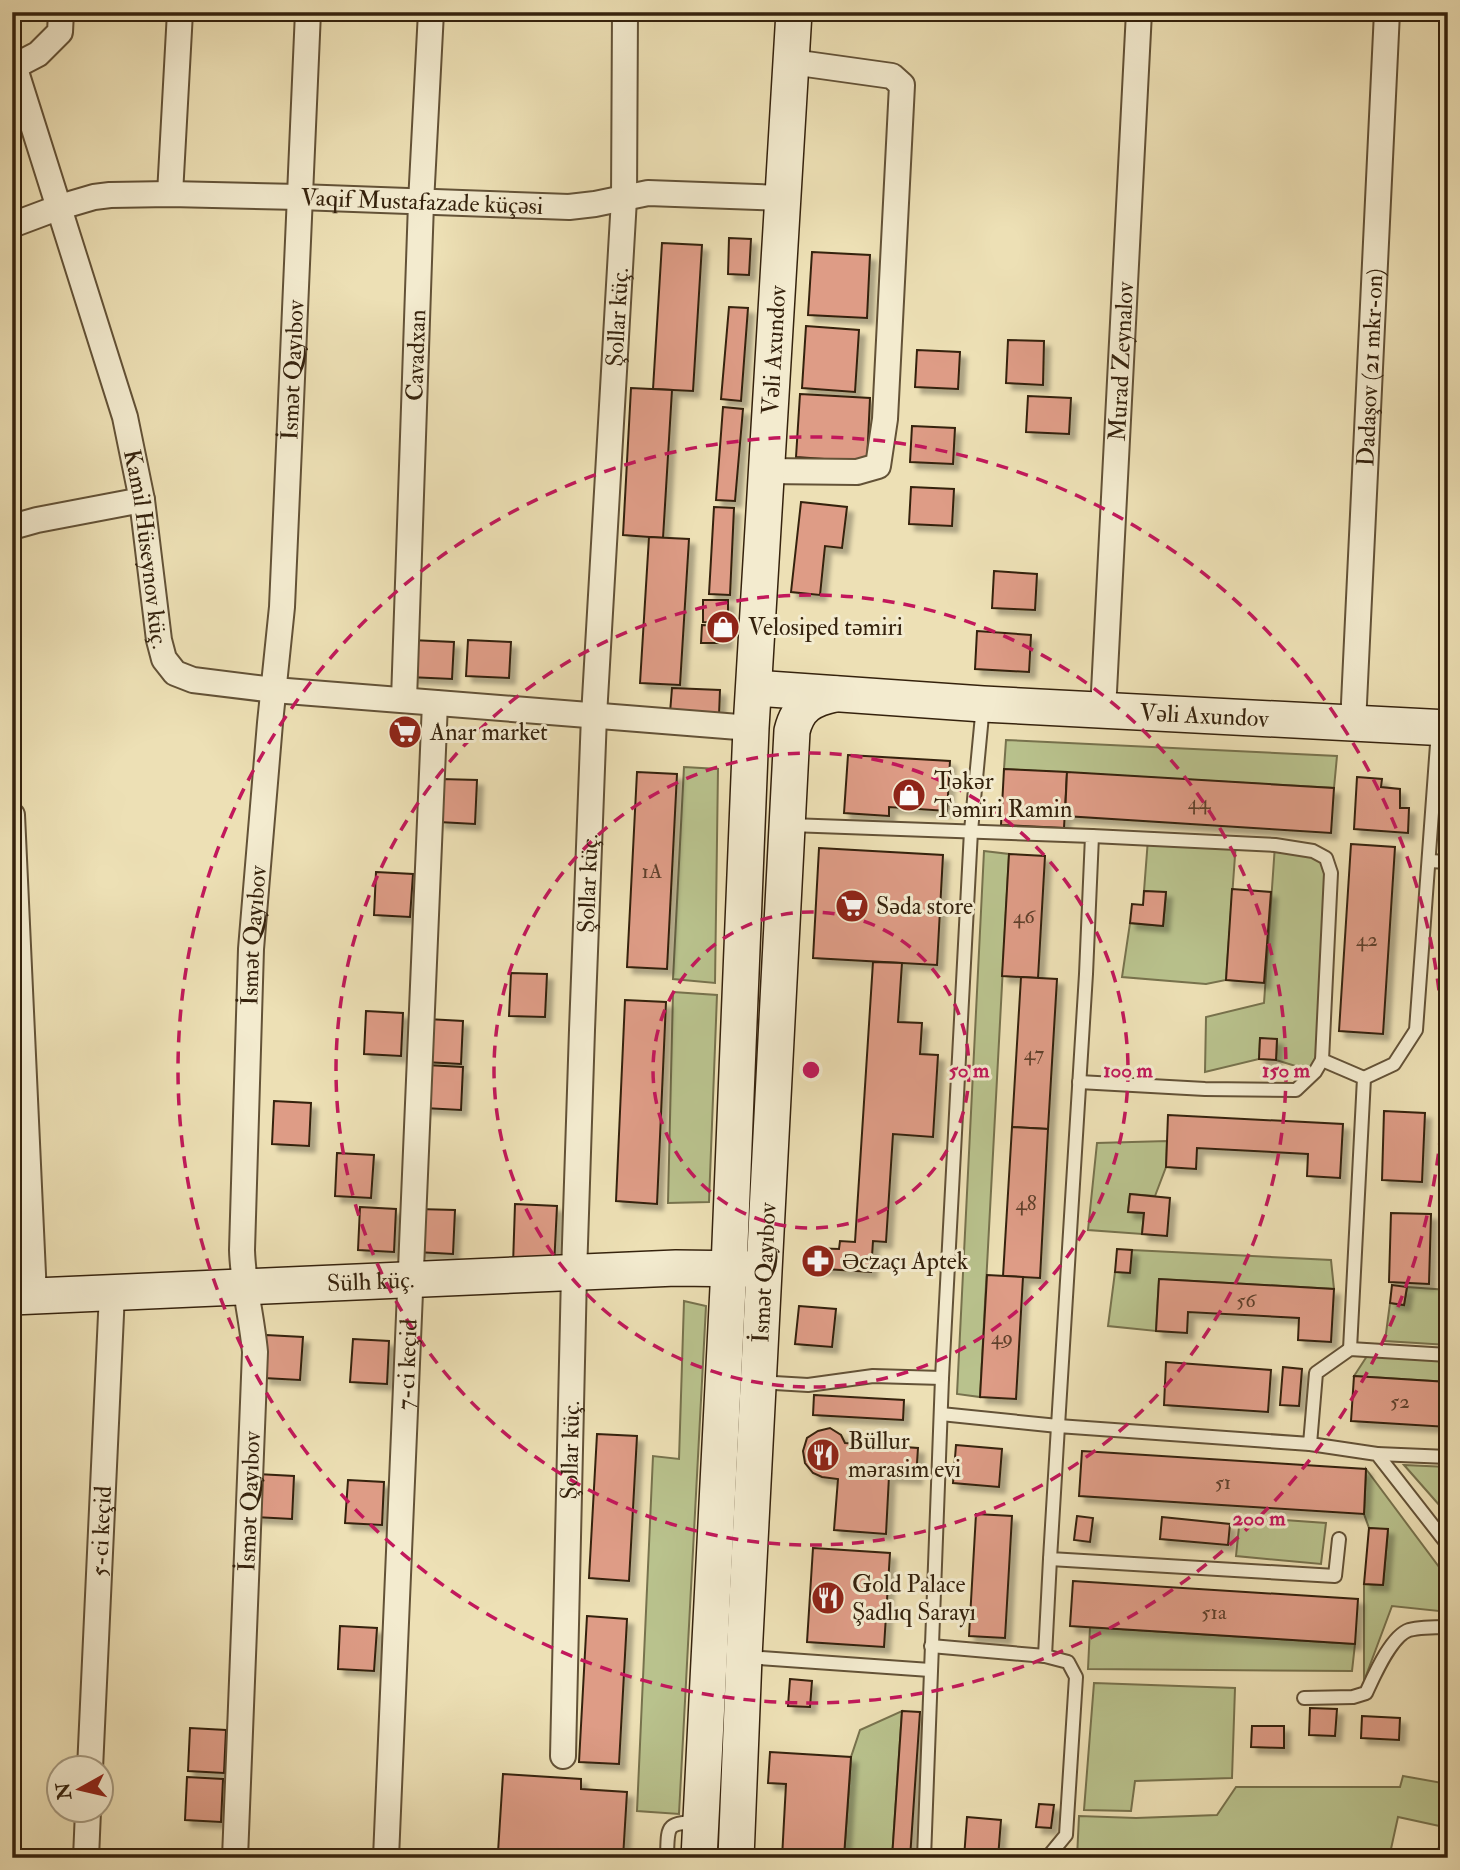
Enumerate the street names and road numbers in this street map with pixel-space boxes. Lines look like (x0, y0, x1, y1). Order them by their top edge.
street label: Vaqif Mustafazade küçəsi (300, 182, 544, 222)
street label: Şollar küç. (599, 267, 635, 368)
street label: Dadaşov (21 mkr-on) (1350, 268, 1390, 467)
street label: Murad Zeynalov (1101, 280, 1141, 442)
street label: Vəli Axundov (754, 284, 793, 415)
street label: İsmət Qayıbov (273, 299, 311, 441)
street label: Cavadxan (399, 309, 433, 402)
street label: Kamil Hüseynov küç. (116, 446, 176, 652)
street label: Vəli Axundov (1139, 697, 1270, 734)
street label: Şollar küç. (570, 833, 605, 933)
street label: İsmət Qayıbov (233, 864, 274, 1006)
street label: İsmət Qayıbov (744, 1201, 783, 1344)
street label: Sülh küç. (326, 1264, 415, 1299)
street label: 7-ci keçid (390, 1318, 424, 1411)
street label: Şollar küç. (553, 1400, 587, 1500)
street label: İsmət Qayıbov (230, 1430, 267, 1572)
street label: 5-ci keçid (83, 1485, 119, 1577)

